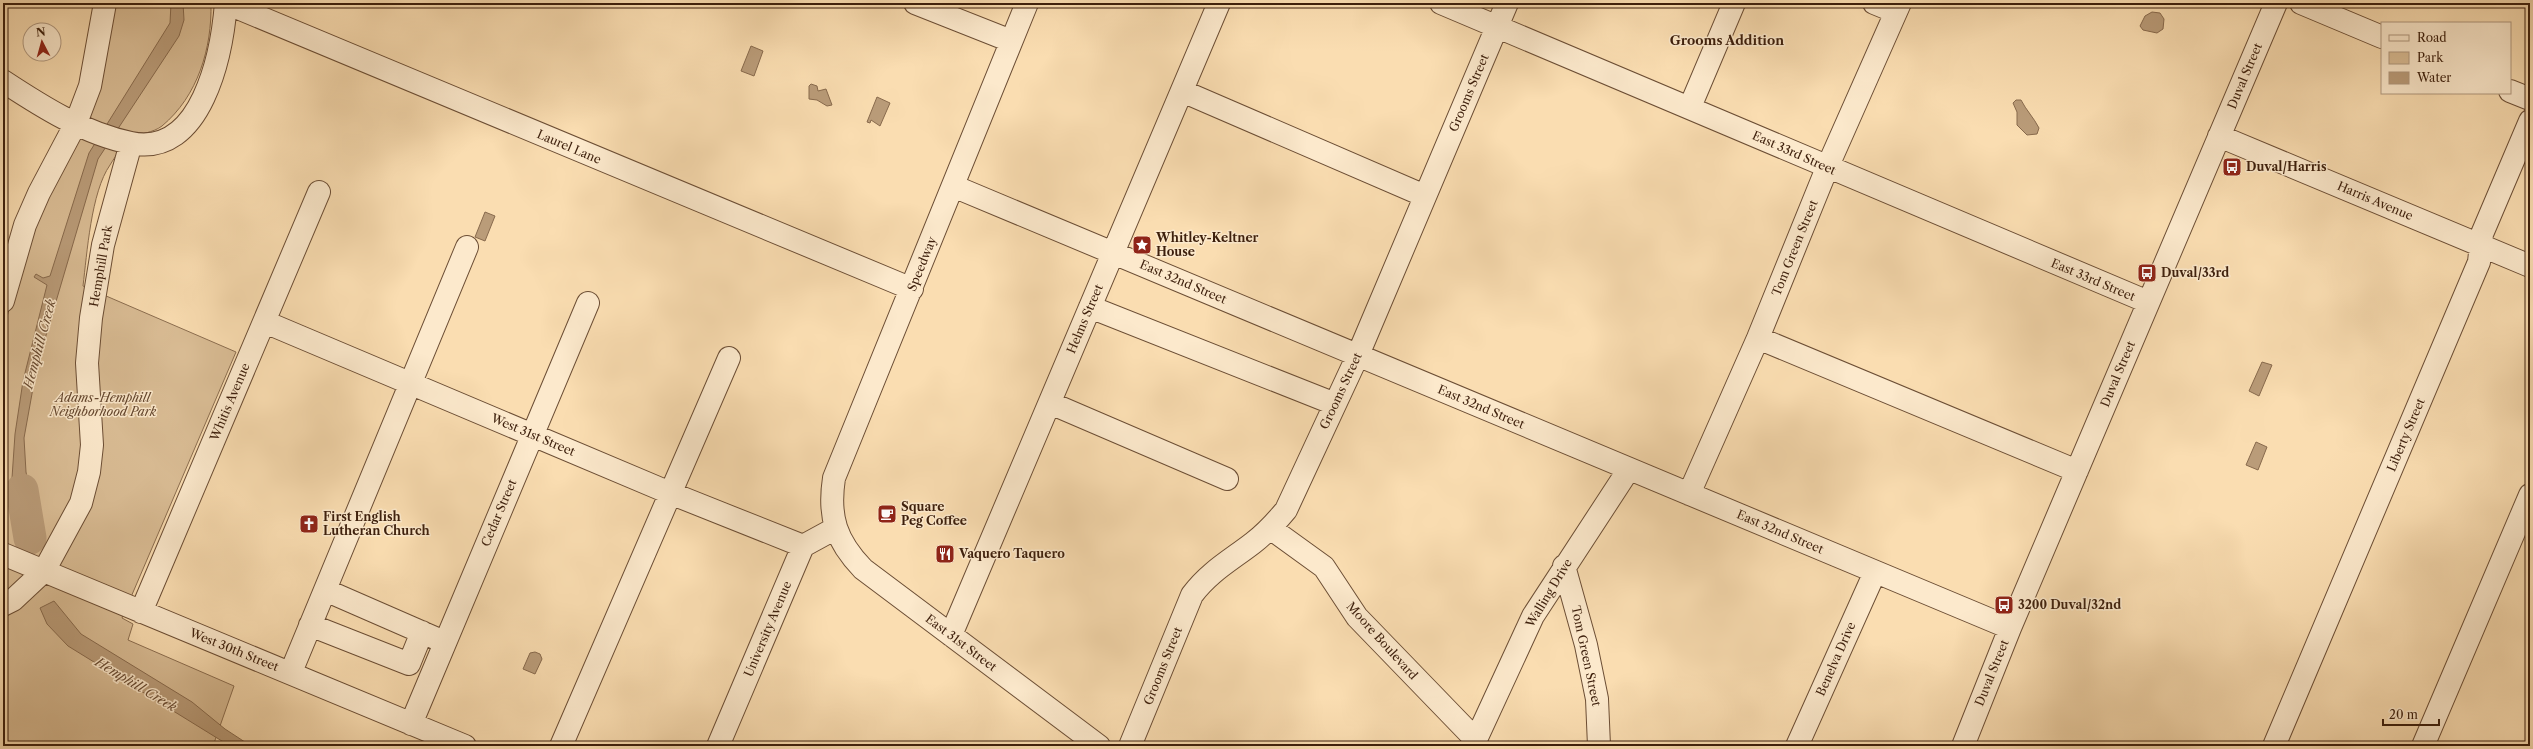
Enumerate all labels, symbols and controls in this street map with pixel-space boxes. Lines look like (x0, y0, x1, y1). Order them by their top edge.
north arrow (22, 22, 62, 62)
legend (2381, 22, 2511, 94)
text: N (35, 25, 47, 40)
text: Road (2417, 30, 2447, 45)
district label: Grooms Addition (1670, 32, 1784, 48)
street label: Duval Street (2224, 40, 2265, 111)
text: Park (2417, 50, 2444, 65)
street label: Grooms Street (1445, 51, 1492, 134)
text: Water (2416, 70, 2451, 85)
street label: Laurel Lane (535, 126, 604, 167)
street label: East 33rd Street (1750, 127, 1839, 178)
bus stop icon: Duval/Harris (2221, 156, 2243, 178)
place label: Duval/Harris (2246, 159, 2327, 174)
street label: Harris Avenue (2335, 178, 2416, 223)
street label: Tom Green Street (1768, 197, 1821, 298)
street label: Hemphill Park (86, 223, 115, 308)
place label: Whitley-Keltner House (1155, 230, 1259, 259)
street label: Speedway (904, 234, 939, 293)
place icon: Whitley-Keltner House (1131, 234, 1153, 256)
street label: East 33rd Street (2049, 255, 2138, 304)
street label: East 32nd Street (1138, 257, 1230, 307)
bus stop icon: Duval/33rd (2136, 262, 2158, 284)
place label: Duval/33rd (2161, 265, 2229, 280)
street label: Helms Street (1063, 281, 1106, 356)
water label: Hemphill Creek (19, 297, 59, 392)
street label: Duval Street (2097, 338, 2138, 409)
street label: Grooms Street (1316, 349, 1365, 432)
street label: Whitis Avenue (206, 360, 253, 444)
street label: East 32nd Street (1436, 382, 1528, 432)
park label: Adams-Hemphill Neighborhood Park (49, 390, 157, 419)
street label: Liberty Street (2383, 395, 2428, 474)
street label: West 31st Street (488, 410, 578, 459)
street label: Cedar Street (478, 476, 520, 549)
place label: Square Peg Coffee (901, 499, 967, 528)
cafe icon: Square Peg Coffee (876, 503, 898, 525)
street label: East 32nd Street (1735, 507, 1827, 557)
place label: First English Lutheran Church (323, 509, 431, 538)
church icon: First English Lutheran Church (298, 513, 320, 535)
restaurant icon: Vaquero Taquero (934, 543, 956, 565)
place label: Vaquero Taquero (958, 546, 1065, 561)
street label: Walling Drive (1522, 555, 1575, 631)
street label: University Avenue (741, 578, 795, 679)
bus stop icon: 3200 Duval/32nd (1993, 594, 2015, 616)
place label: 3200 Duval/32nd (2018, 597, 2121, 612)
street label: Moore Boulevard (1344, 599, 1422, 683)
street label: Tom Green Street (1569, 604, 1605, 708)
street label: East 31st Street (923, 611, 1001, 675)
street label: Benelva Drive (1813, 619, 1859, 698)
street label: West 30th Street (187, 624, 282, 674)
street label: Grooms Street (1140, 624, 1185, 707)
street label: Duval Street (1971, 637, 2012, 708)
water label: Hemphill Creek (92, 653, 180, 715)
scale bar (2383, 701, 2439, 727)
text: 20 m (2389, 707, 2418, 722)

